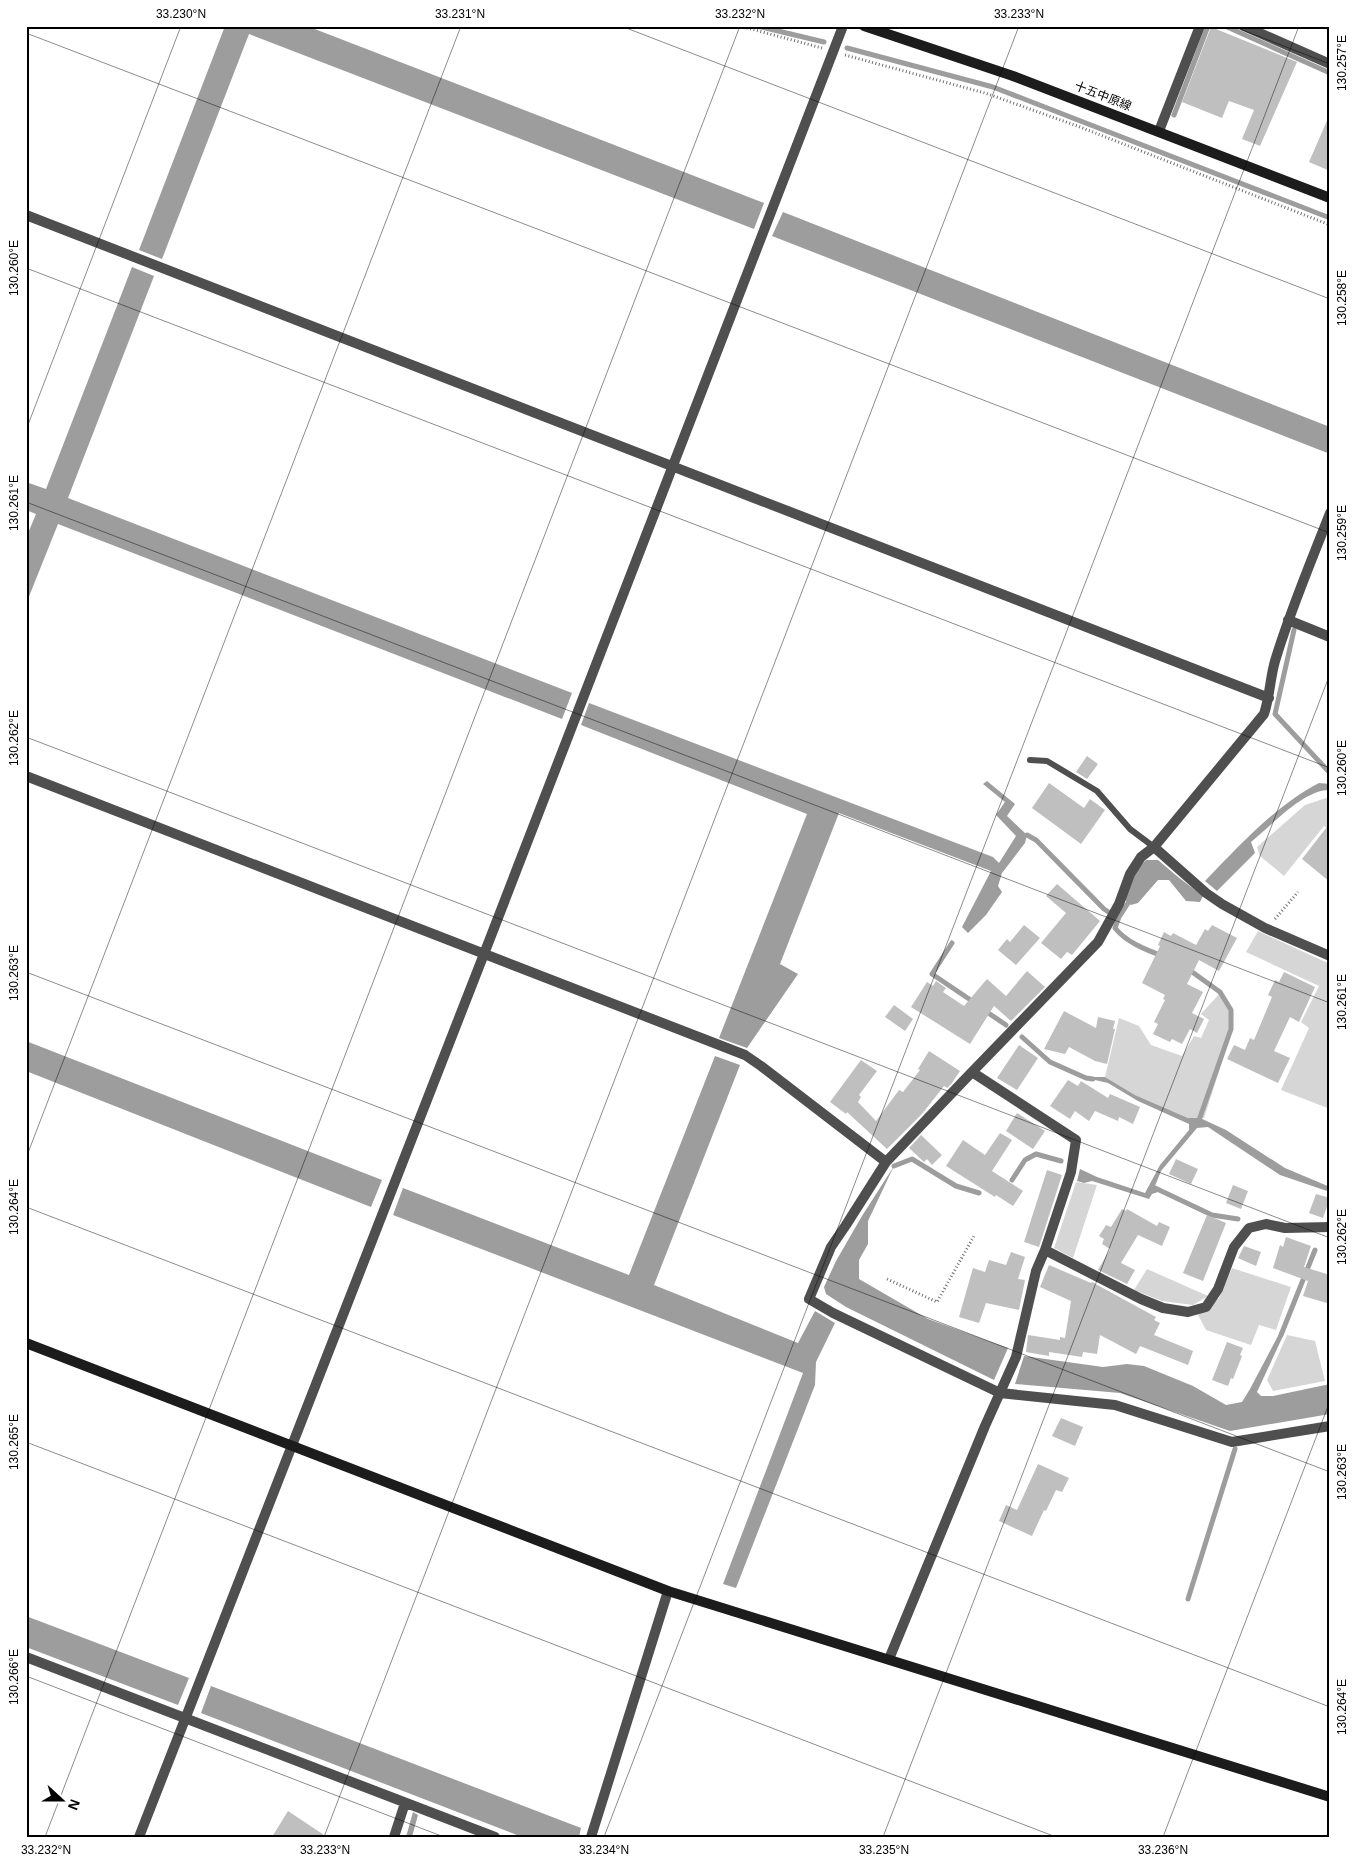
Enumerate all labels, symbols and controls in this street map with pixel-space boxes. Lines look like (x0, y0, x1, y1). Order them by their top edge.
text: 33.230°N (156, 7, 206, 21)
text: 33.231°N (435, 7, 485, 21)
text: 33.232°N (715, 7, 765, 21)
text: 33.233°N (994, 7, 1044, 21)
text: 130.257°E (1335, 35, 1349, 91)
street label: 十五中原線 (1072, 79, 1134, 113)
text: 130.260°E (7, 240, 21, 296)
text: 130.258°E (1335, 270, 1349, 326)
text: 130.261°E (7, 475, 21, 531)
text: 130.259°E (1335, 505, 1349, 561)
text: 130.262°E (7, 710, 21, 766)
text: 130.260°E (1335, 740, 1349, 796)
text: 130.263°E (7, 945, 21, 1001)
text: 130.261°E (1335, 974, 1349, 1030)
text: 130.264°E (7, 1179, 21, 1235)
text: 130.262°E (1335, 1209, 1349, 1265)
text: 130.265°E (7, 1414, 21, 1470)
text: 130.263°E (1335, 1444, 1349, 1500)
text: 130.266°E (7, 1649, 21, 1705)
text: 130.264°E (1335, 1679, 1349, 1735)
north arrow (38, 1776, 88, 1826)
text: N (65, 1797, 83, 1812)
text: 33.232°N (21, 1843, 71, 1857)
text: 33.233°N (300, 1843, 350, 1857)
text: 33.234°N (579, 1843, 629, 1857)
text: 33.235°N (859, 1843, 909, 1857)
text: 33.236°N (1138, 1843, 1188, 1857)

